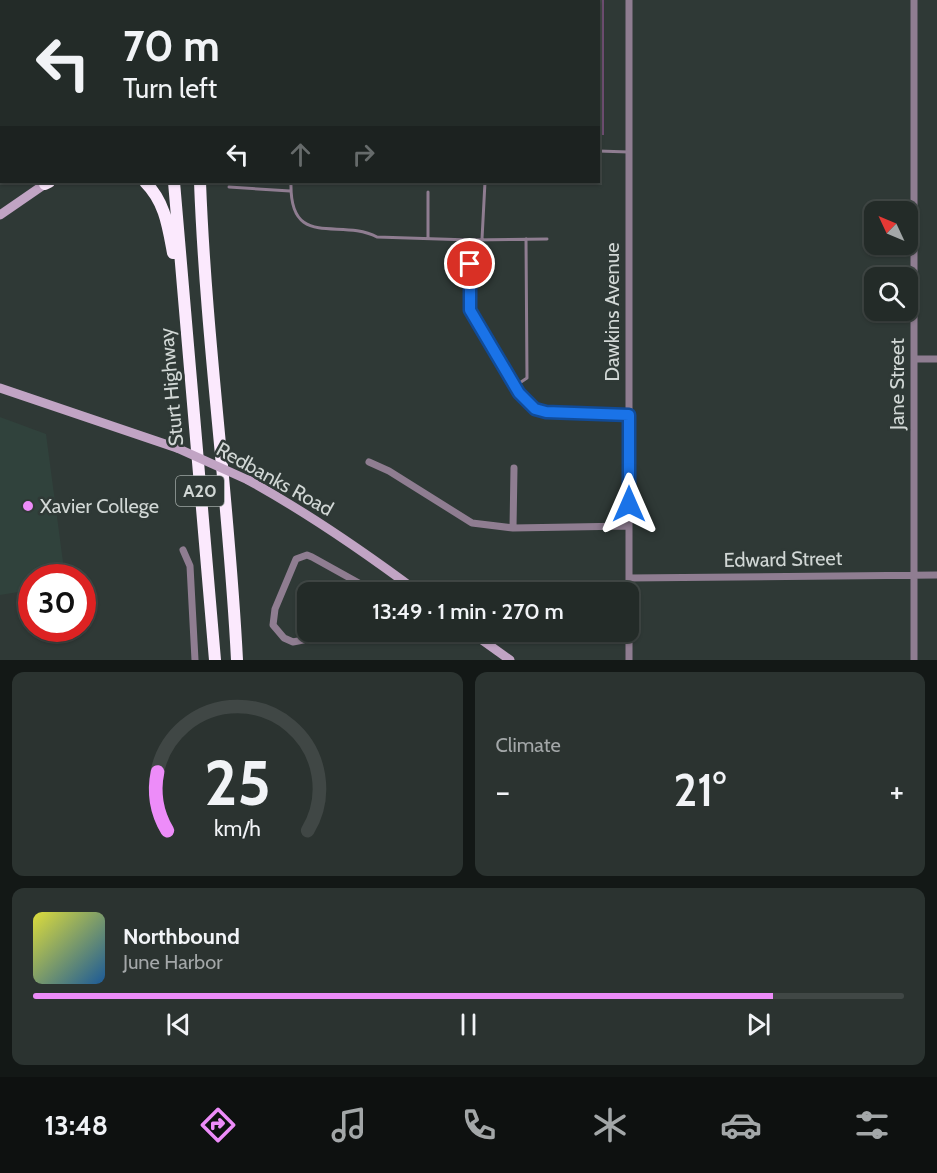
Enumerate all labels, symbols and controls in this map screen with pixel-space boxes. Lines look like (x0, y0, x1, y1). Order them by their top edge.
text: 70 m (123, 20, 220, 72)
icon: left (24, 24, 102, 102)
text: Turn left (123, 72, 217, 105)
icon: left (221, 138, 254, 171)
icon: ahead (284, 138, 317, 171)
icon: right (347, 138, 380, 171)
north arrow (864, 201, 918, 255)
map controls (864, 201, 918, 321)
pin (444, 238, 495, 289)
street label: Dawkins Avenue (600, 243, 624, 381)
icon: arrive (453, 247, 486, 280)
button: search (864, 267, 918, 321)
street label: Sturt Highway (154, 327, 188, 447)
street label: Jane Street (885, 338, 909, 431)
street label: Redbanks Road (212, 437, 338, 521)
position arrow (597, 472, 661, 536)
road number: A20 (176, 476, 224, 506)
place label: Xavier College (40, 494, 159, 518)
marker: Xavier College (21, 499, 35, 513)
street label: Edward Street (723, 546, 843, 572)
speed limit sign: 30 (18, 564, 96, 642)
text: 13:49 · 1 min · 270 m (372, 598, 564, 625)
text: Climate (496, 733, 561, 757)
text: 25 (204, 745, 271, 821)
text: 21° (673, 763, 726, 817)
text: − (496, 771, 510, 811)
text: + (889, 771, 904, 811)
text: km/h (214, 815, 261, 841)
text: Northbound (123, 923, 240, 950)
text: June Harbor (123, 950, 223, 974)
icon: previous (162, 1008, 195, 1041)
icon: pause (452, 1008, 485, 1041)
icon: next (742, 1008, 775, 1041)
icon: directions (197, 1104, 239, 1146)
icon: music (328, 1104, 370, 1146)
icon: phone (458, 1104, 500, 1146)
icon: climate (589, 1104, 631, 1146)
icon: car (720, 1104, 762, 1146)
icon: filters (851, 1104, 893, 1146)
text: 13:48 (44, 1109, 108, 1142)

